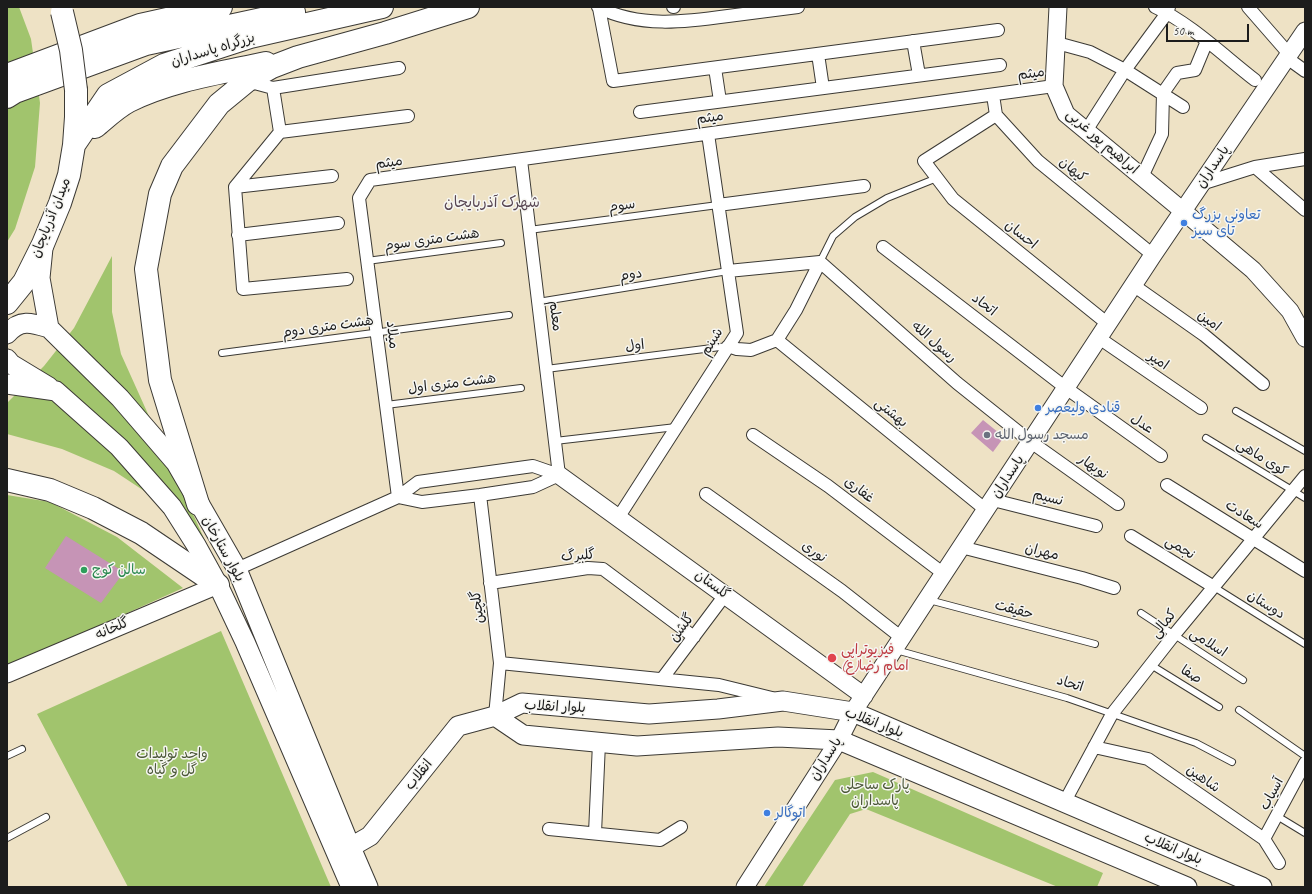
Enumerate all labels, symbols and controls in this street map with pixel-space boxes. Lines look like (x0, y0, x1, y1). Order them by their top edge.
scale bar (1168, 16, 1251, 42)
text: 50 m (1173, 23, 1193, 39)
street label: بزرگراه پاسداران (169, 29, 257, 71)
street label: میثم (1016, 64, 1046, 84)
street label: ابراهیم پور غربی (1062, 106, 1142, 178)
street label: میثم (695, 108, 725, 128)
street label: پاسداران (1193, 142, 1233, 192)
street label: میثم (374, 153, 404, 173)
street label: کیهان (1056, 154, 1090, 186)
street label: میدان آذربایجان (27, 175, 75, 261)
district label: شهرک آذربایجان (444, 194, 540, 212)
street label: سوم (608, 196, 636, 216)
place label: تعاونی بزرگ تای سیز (1192, 207, 1261, 240)
street label: احسان (1001, 217, 1041, 253)
marker: تعاونی بزرگ تای سیز (1179, 218, 1189, 228)
street label: هشت متری سوم (383, 225, 481, 255)
street label: دوم (618, 265, 644, 285)
street label: اتحاد (968, 290, 1000, 320)
street label: معلم (545, 300, 565, 332)
street label: امین (1194, 307, 1224, 335)
street label: هشت متری دوم (281, 312, 375, 342)
street label: رسول الله (908, 318, 960, 366)
street label: میلاد (382, 320, 402, 350)
street label: شبنم (697, 325, 727, 359)
street label: اول (624, 336, 646, 356)
street label: امیر (1144, 348, 1172, 374)
street label: هشت متری اول (407, 370, 497, 398)
street label: بهشتی (871, 395, 911, 431)
place label: قنادی ولیعصر (1046, 400, 1120, 416)
marker: قنادی ولیعصر (1033, 403, 1043, 413)
street label: عدل (1127, 410, 1157, 438)
place label: مسجد رسول الله (995, 427, 1089, 443)
marker: مسجد رسول الله (982, 430, 992, 440)
street label: کوی ماهی (1233, 436, 1291, 480)
street label: نوبهار (1075, 451, 1111, 483)
street label: پاسداران (988, 452, 1028, 502)
street label: غفاری (841, 473, 877, 507)
street label: نسیم (1031, 486, 1065, 510)
street label: سعادت (1222, 497, 1266, 533)
street label: بلوار ستارخان (198, 513, 248, 585)
street label: نجمی (1162, 532, 1198, 564)
street label: نوری (798, 537, 830, 567)
street label: مهران (1023, 540, 1061, 564)
street label: گلبرگ (561, 546, 595, 566)
place label: سالن کوچ (92, 562, 146, 578)
marker: سالن کوچ (79, 565, 89, 575)
street label: گلستان (691, 567, 733, 603)
street label: دوستان (1244, 587, 1288, 623)
street label: گلچین (468, 590, 488, 624)
street label: حقیقت (993, 597, 1035, 623)
street label: کمالی (1147, 606, 1181, 642)
street label: گلشن (666, 610, 698, 646)
street label: گلخانه (92, 614, 132, 644)
street label: اسلامی (1186, 625, 1230, 661)
place label: فیزیوتراپی امام رضا(ع) (841, 642, 909, 674)
marker: فیزیوتراپی امام رضا(ع) (826, 652, 838, 664)
street label: صفا (1177, 662, 1205, 688)
street label: اتحاد (1055, 672, 1085, 696)
street label: بلوار انقلاب (524, 697, 586, 717)
street label: بلوار انقلاب (842, 704, 906, 742)
street label: پاسداران (806, 734, 846, 784)
park label: واحد تولیدات گل و گیاه (136, 746, 208, 778)
street label: انقلاب (402, 756, 436, 794)
street label: شاهین (1183, 761, 1223, 797)
street label: آسیاب (1256, 775, 1288, 813)
park label: پارک ساحلی پاسداران (841, 777, 909, 810)
place label: اتوگالر (775, 805, 806, 821)
marker: اتوگالر (762, 808, 772, 818)
street label: بلوار انقلاب (1141, 829, 1205, 869)

